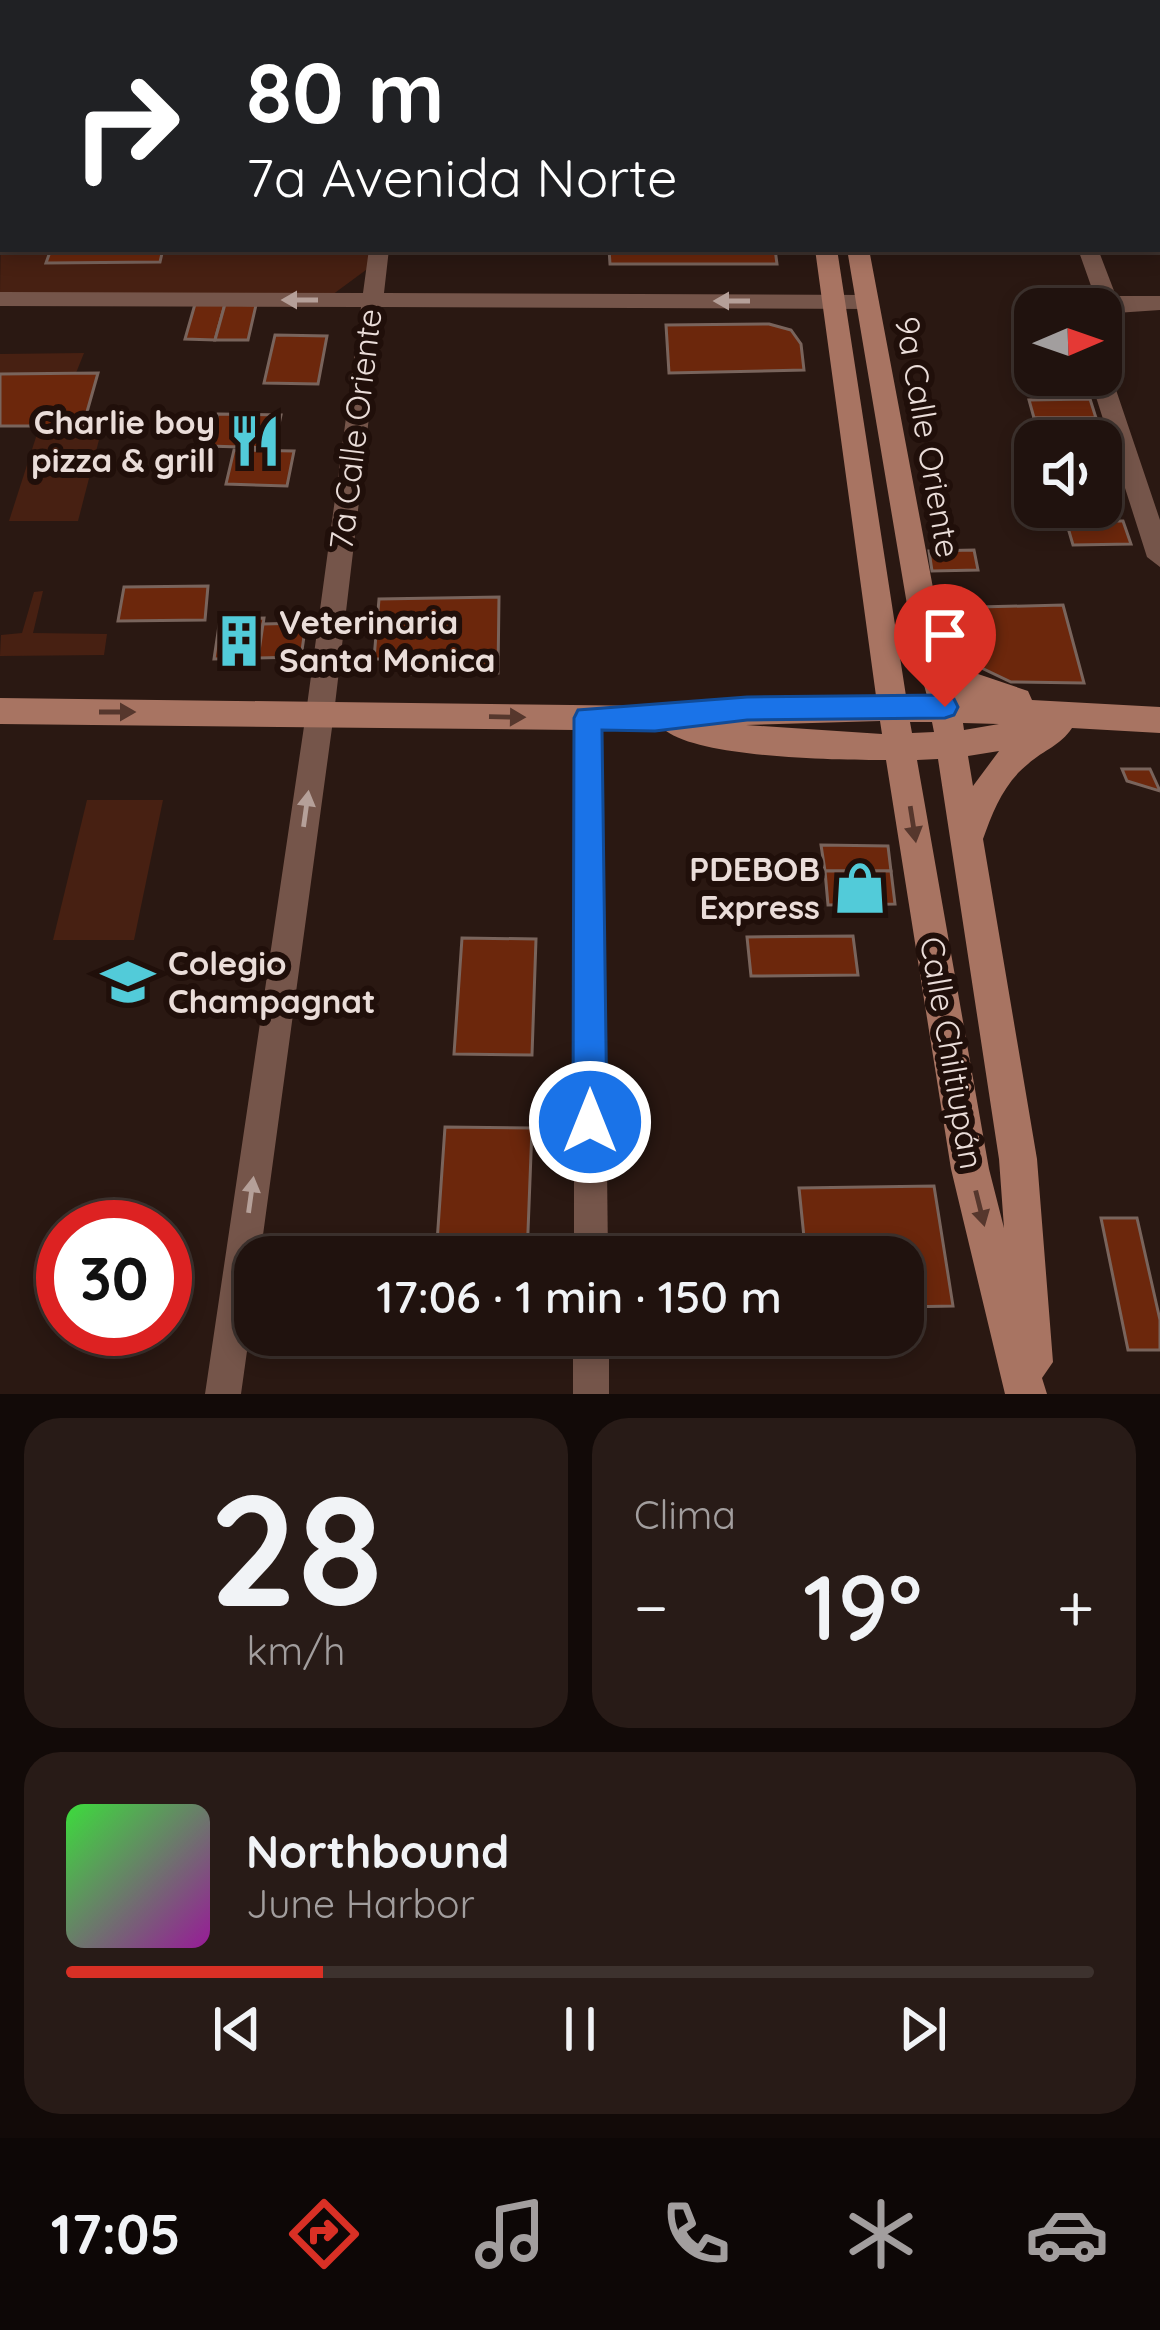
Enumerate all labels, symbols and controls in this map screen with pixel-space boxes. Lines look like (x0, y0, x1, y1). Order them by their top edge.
text: 80 m (246, 39, 445, 144)
icon: right (48, 48, 204, 204)
text: 7a Avenida Norte (246, 143, 678, 211)
north arrow (1014, 288, 1122, 396)
map controls (1014, 288, 1122, 528)
one-way arrow (280, 290, 318, 310)
one-way arrow (712, 291, 750, 311)
street label: 7a Calle Oriente (319, 306, 390, 552)
street label: 9a Calle Oriente (887, 313, 970, 561)
place label: Charlie boy pizza & grill (31, 401, 215, 480)
restaurant icon: Charlie boy pizza & grill (226, 412, 284, 470)
button: sound (1014, 420, 1122, 528)
pin (894, 584, 996, 707)
place label: Veterinaria Santa Monica (279, 601, 496, 680)
icon: arrive (912, 602, 978, 668)
building icon: Veterinaria Santa Monica (210, 612, 268, 670)
one-way arrow (99, 702, 137, 722)
one-way arrow (489, 707, 527, 726)
one-way arrow (297, 790, 316, 827)
one-way arrow (904, 805, 922, 843)
place label: PDEBOB Express (689, 848, 820, 927)
shop icon: PDEBOB Express (831, 859, 889, 917)
street label: Calle Chiltiupán (912, 934, 993, 1172)
place label: Colegio Champagnat (168, 942, 376, 1021)
school or university icon: Colegio Champagnat (99, 953, 157, 1011)
position arrow (527, 1059, 653, 1185)
one-way arrow (242, 1176, 261, 1213)
one-way arrow (971, 1189, 990, 1226)
speed limit sign: 30 (36, 1200, 192, 1356)
text: 17:06 · 1 min · 150 m (376, 1268, 782, 1324)
text: 28 (209, 1450, 383, 1645)
text: Clima (634, 1490, 736, 1539)
text: 19° (803, 1550, 922, 1663)
text: − (634, 1565, 668, 1648)
text: + (1057, 1565, 1094, 1648)
text: km/h (247, 1626, 345, 1675)
text: Northbound (246, 1823, 509, 1879)
text: June Harbor (246, 1879, 475, 1928)
icon: previous (204, 1996, 270, 2062)
icon: pause (547, 1996, 613, 2062)
icon: next (890, 1996, 956, 2062)
icon: directions (282, 2192, 366, 2276)
icon: music (468, 2192, 552, 2276)
icon: phone (654, 2192, 738, 2276)
icon: climate (839, 2192, 923, 2276)
icon: car (1025, 2192, 1109, 2276)
text: 17:05 (51, 2200, 181, 2268)

